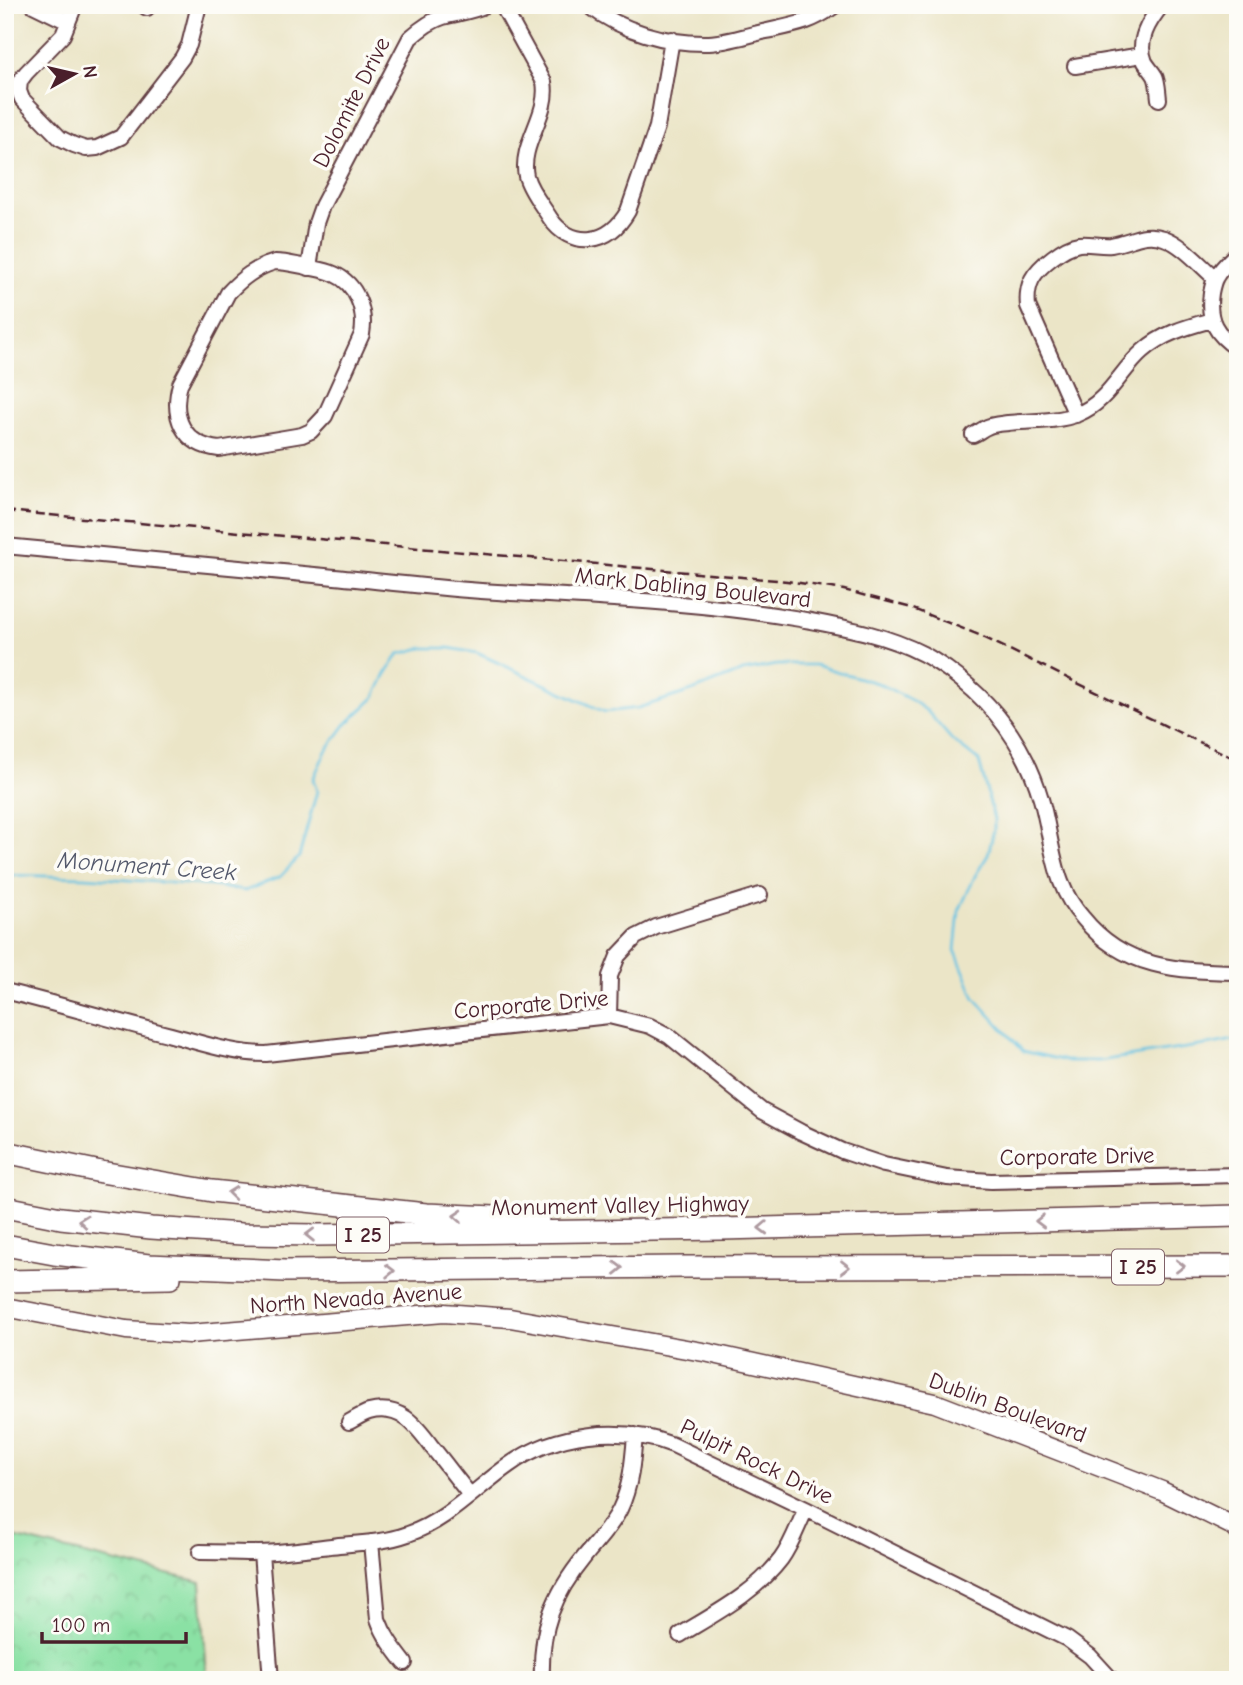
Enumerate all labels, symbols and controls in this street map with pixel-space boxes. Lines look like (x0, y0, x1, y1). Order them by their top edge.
street label: Dolomite Drive (307, 33, 396, 172)
north arrow (38, 38, 108, 108)
text: N (78, 64, 102, 79)
street label: Mark Dabling Boulevard (574, 562, 812, 613)
water label: Monument Creek (56, 846, 237, 886)
street label: Corporate Drive (453, 984, 609, 1025)
street label: Corporate Drive (999, 1142, 1155, 1171)
one-way arrow (226, 1186, 238, 1201)
street label: Monument Valley Highway (491, 1190, 750, 1221)
one-way arrow (452, 1209, 463, 1224)
one-way arrow (78, 1213, 89, 1228)
one-way arrow (1034, 1214, 1045, 1229)
road number: I 25 (337, 1218, 389, 1252)
one-way arrow (757, 1221, 768, 1236)
one-way arrow (305, 1227, 315, 1243)
road number: I 25 (1112, 1250, 1164, 1284)
one-way arrow (1175, 1258, 1186, 1274)
one-way arrow (840, 1259, 851, 1275)
one-way arrow (613, 1260, 623, 1276)
one-way arrow (385, 1263, 396, 1278)
street label: North Nevada Avenue (249, 1278, 463, 1319)
street label: Dublin Boulevard (925, 1366, 1090, 1448)
street label: Pulpit Rock Drive (676, 1413, 837, 1510)
scale bar (42, 1601, 186, 1645)
text: 100 m (52, 1613, 110, 1637)

